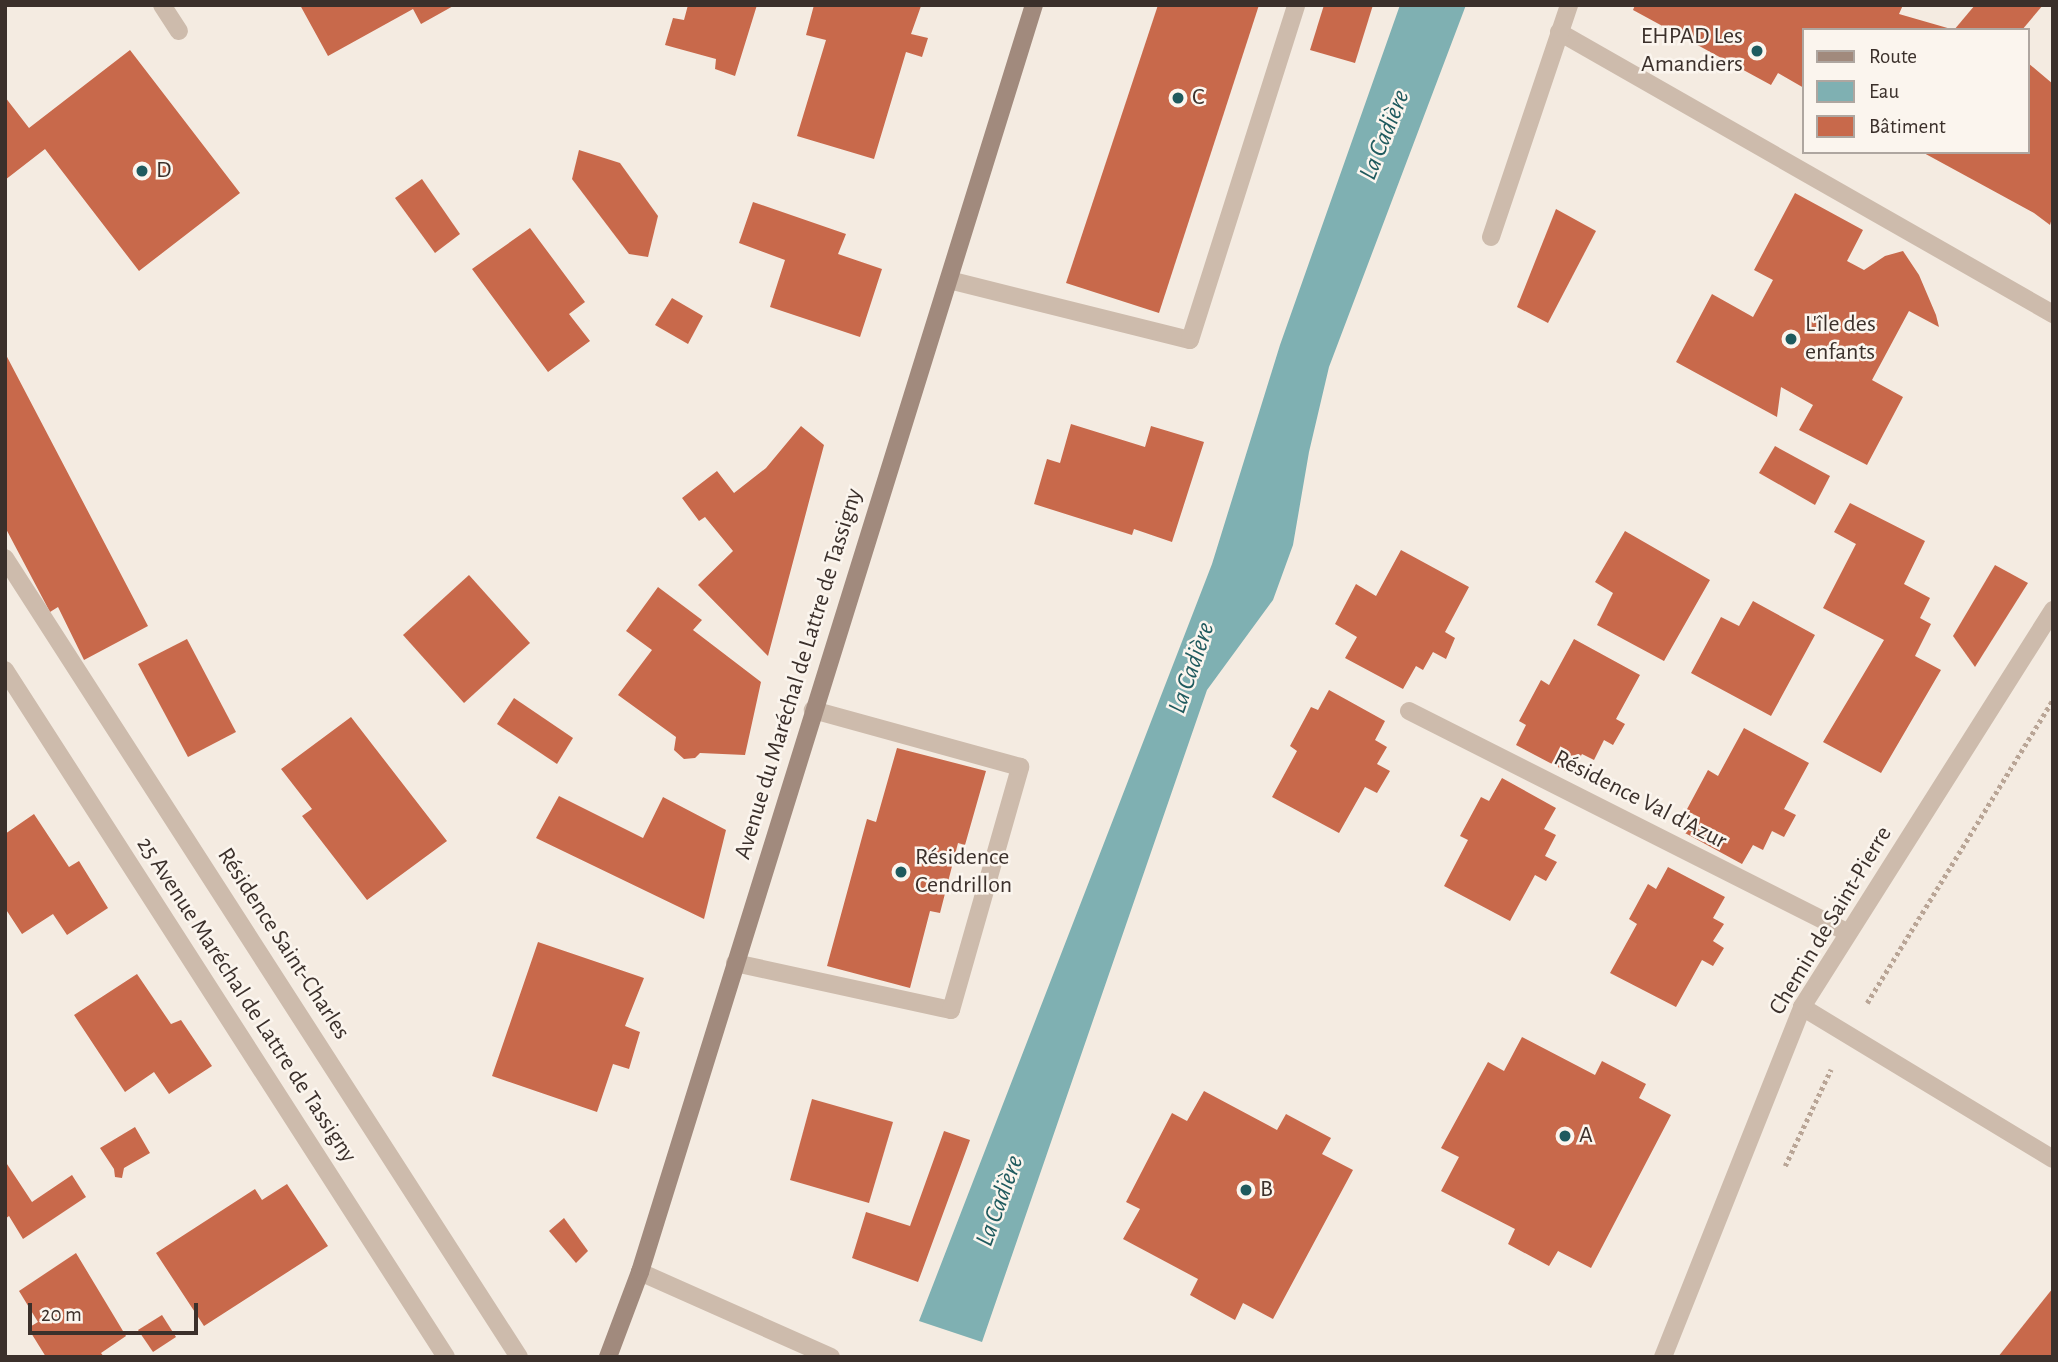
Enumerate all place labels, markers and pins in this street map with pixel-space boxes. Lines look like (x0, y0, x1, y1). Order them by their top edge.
place label: EHPAD Les Amandiers (1641, 23, 1743, 79)
marker: EHPAD Les Amandiers (1749, 43, 1765, 59)
place label: C (1192, 84, 1204, 112)
marker: C (1170, 90, 1186, 106)
place label: D (156, 157, 172, 185)
marker: D (134, 163, 150, 179)
place label: L'île des enfants (1805, 311, 1876, 367)
marker: L'île des enfants (1783, 331, 1799, 347)
place label: Résidence Cendrillon (915, 844, 1012, 900)
marker: Résidence Cendrillon (893, 864, 909, 880)
place label: A (1579, 1122, 1593, 1150)
marker: A (1557, 1128, 1573, 1144)
place label: B (1260, 1176, 1273, 1204)
marker: B (1238, 1182, 1254, 1198)

